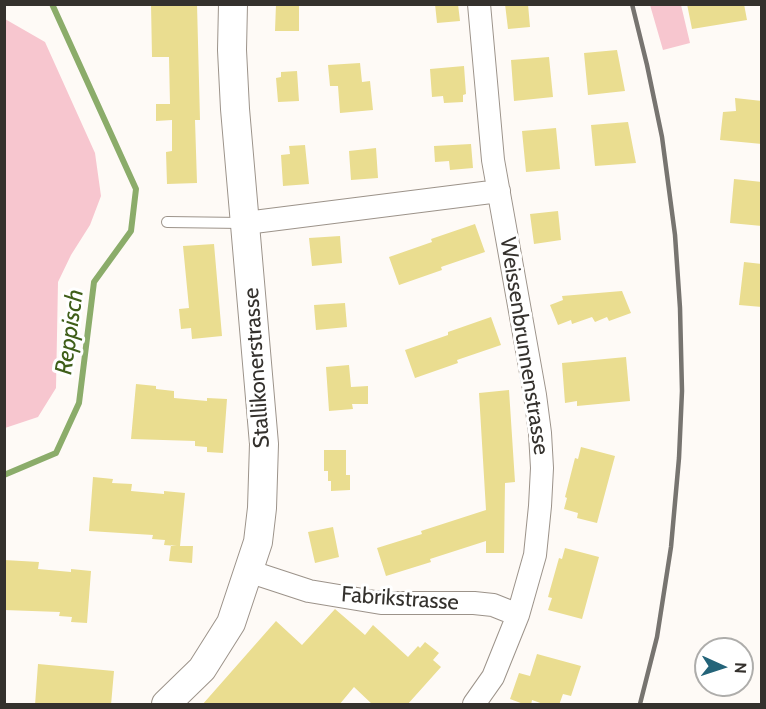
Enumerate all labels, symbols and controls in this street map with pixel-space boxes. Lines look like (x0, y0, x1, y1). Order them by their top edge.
street label: Weissenbrunnenstrasse (494, 235, 554, 457)
water label: Reppisch (50, 287, 90, 377)
street label: Stallikonerstrasse (238, 287, 276, 449)
street label: Fabrikstrasse (340, 582, 460, 616)
north arrow (694, 637, 754, 697)
text: N (731, 662, 750, 674)

